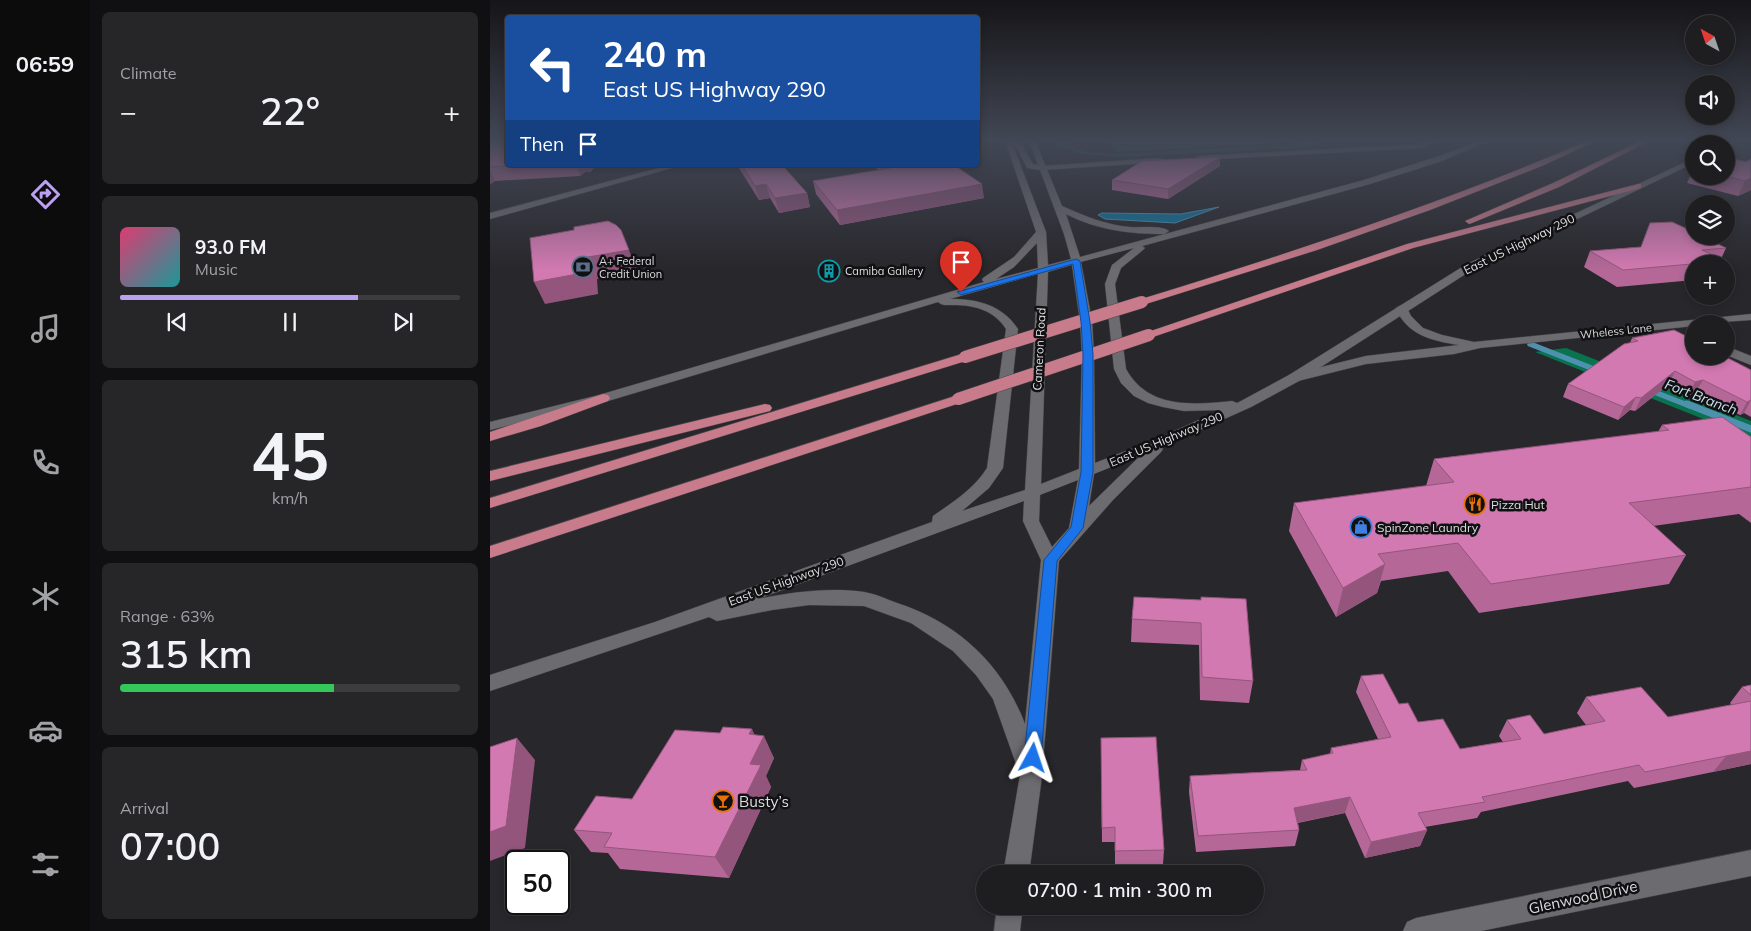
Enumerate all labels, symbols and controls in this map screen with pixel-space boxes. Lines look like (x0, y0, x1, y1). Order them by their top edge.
north arrow (1685, 15, 1735, 65)
map controls (1685, 15, 1735, 365)
text: 240 m (603, 32, 707, 76)
icon: left (520, 35, 585, 100)
text: 06:59 (16, 50, 74, 78)
text: Climate (120, 63, 176, 83)
text: East US Highway 290 (603, 75, 826, 103)
button: sound (1685, 75, 1735, 125)
text: 22° (260, 87, 320, 135)
text: − (120, 94, 137, 129)
text: + (443, 94, 460, 129)
icon: arrive (574, 130, 602, 158)
text: Then (520, 132, 564, 156)
button: search (1685, 135, 1735, 185)
icon: directions (28, 177, 63, 212)
button: layers (1685, 195, 1735, 245)
street label: East US Highway 290 (1461, 211, 1577, 277)
text: 93.0 FM (195, 235, 267, 259)
pin (940, 241, 982, 292)
icon: arrive (947, 248, 975, 276)
place label: A+ Federal Credit Union (599, 254, 662, 281)
bank icon: A+ Federal Credit Union (571, 255, 595, 279)
button: + (1685, 255, 1735, 305)
text: Music (195, 259, 238, 279)
building icon: Camiba Gallery (817, 259, 841, 283)
place label: Camiba Gallery (845, 264, 923, 278)
street label: Cameron Road (1029, 307, 1049, 391)
icon: previous (163, 308, 191, 336)
icon: pause (276, 308, 304, 336)
icon: next (389, 308, 417, 336)
icon: music (28, 311, 63, 346)
button: − (1685, 315, 1735, 365)
street label: Wheless Lane (1579, 320, 1653, 342)
water label: Fort Branch (1662, 375, 1740, 419)
street label: East US Highway 290 (1107, 408, 1225, 470)
text: 45 (251, 415, 329, 496)
icon: phone (28, 445, 63, 480)
text: km/h (272, 488, 308, 508)
restaurant icon: Pizza Hut (1463, 492, 1487, 516)
place label: Pizza Hut (1491, 497, 1545, 512)
shop icon: SpinZone Laundry (1349, 515, 1373, 539)
place label: SpinZone Laundry (1377, 520, 1479, 535)
street label: East US Highway 290 (726, 553, 846, 609)
icon: climate (28, 579, 63, 614)
text: Range · 63% (120, 606, 215, 626)
text: 315 km (120, 630, 253, 678)
icon: car (28, 713, 63, 748)
position arrow (1006, 731, 1058, 783)
bar icon: Busty’s (711, 789, 735, 813)
place label: Busty’s (739, 792, 789, 811)
text: Arrival (120, 798, 169, 818)
text: 07:00 (120, 822, 220, 870)
icon: filters (28, 847, 63, 882)
speed limit sign: 50 (505, 850, 570, 915)
street label: Glenwood Drive (1527, 876, 1639, 918)
text: 07:00 · 1 min · 300 m (1027, 878, 1213, 902)

